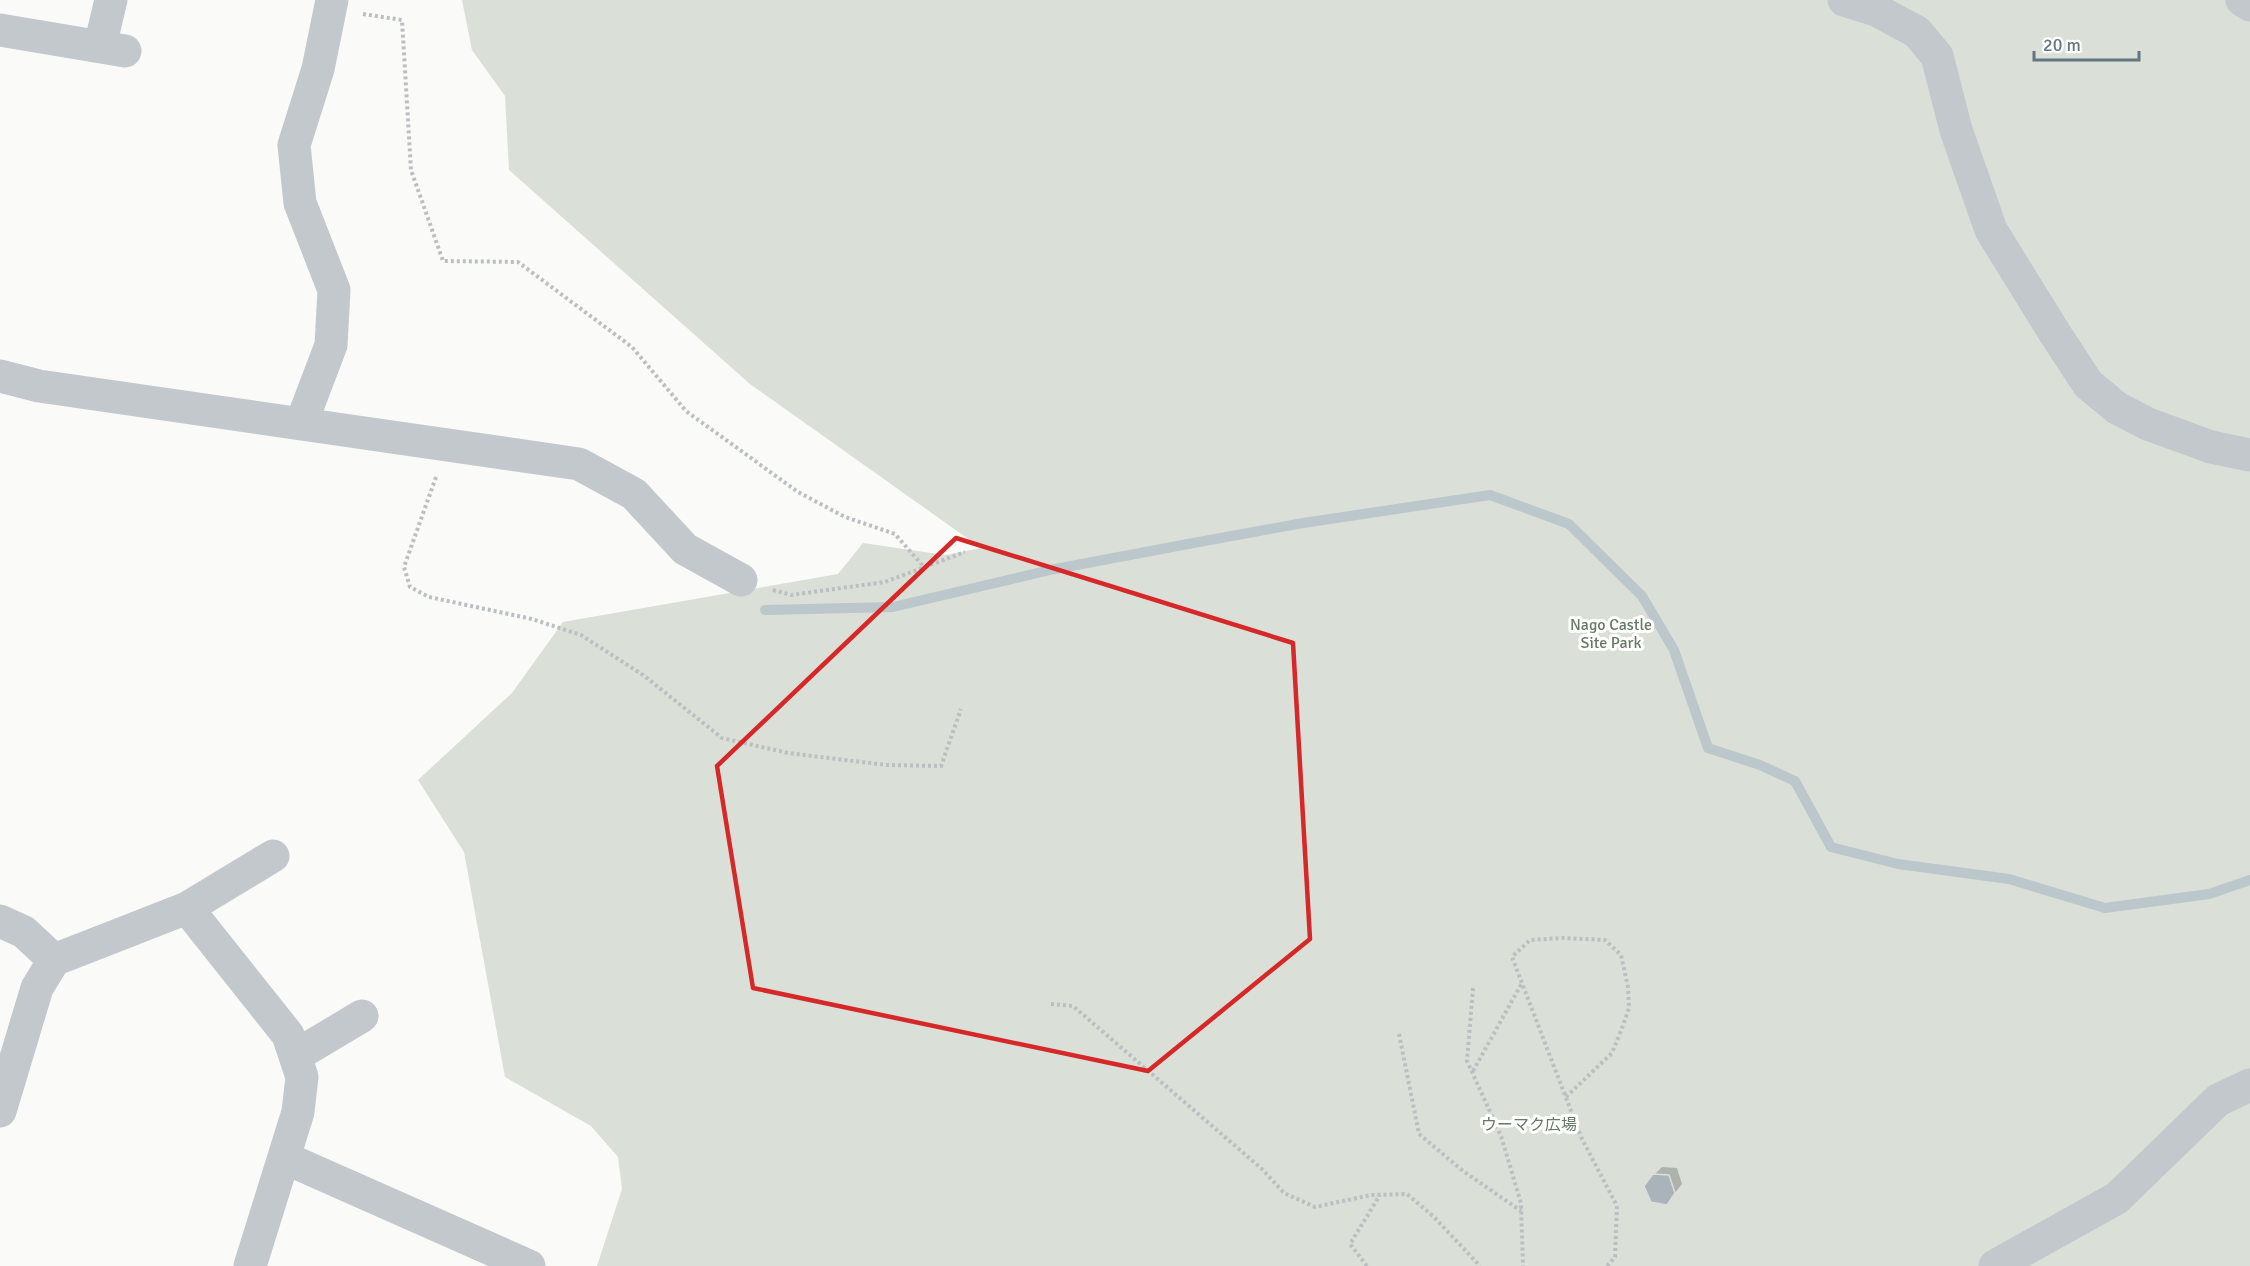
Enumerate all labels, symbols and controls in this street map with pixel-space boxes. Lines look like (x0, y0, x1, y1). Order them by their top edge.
scale bar (2034, 24, 2139, 62)
text: 20 m (2043, 34, 2081, 56)
park label: Nago Castle Site Park (1570, 615, 1652, 653)
park label: ウーマク広場 (1481, 1115, 1577, 1135)

